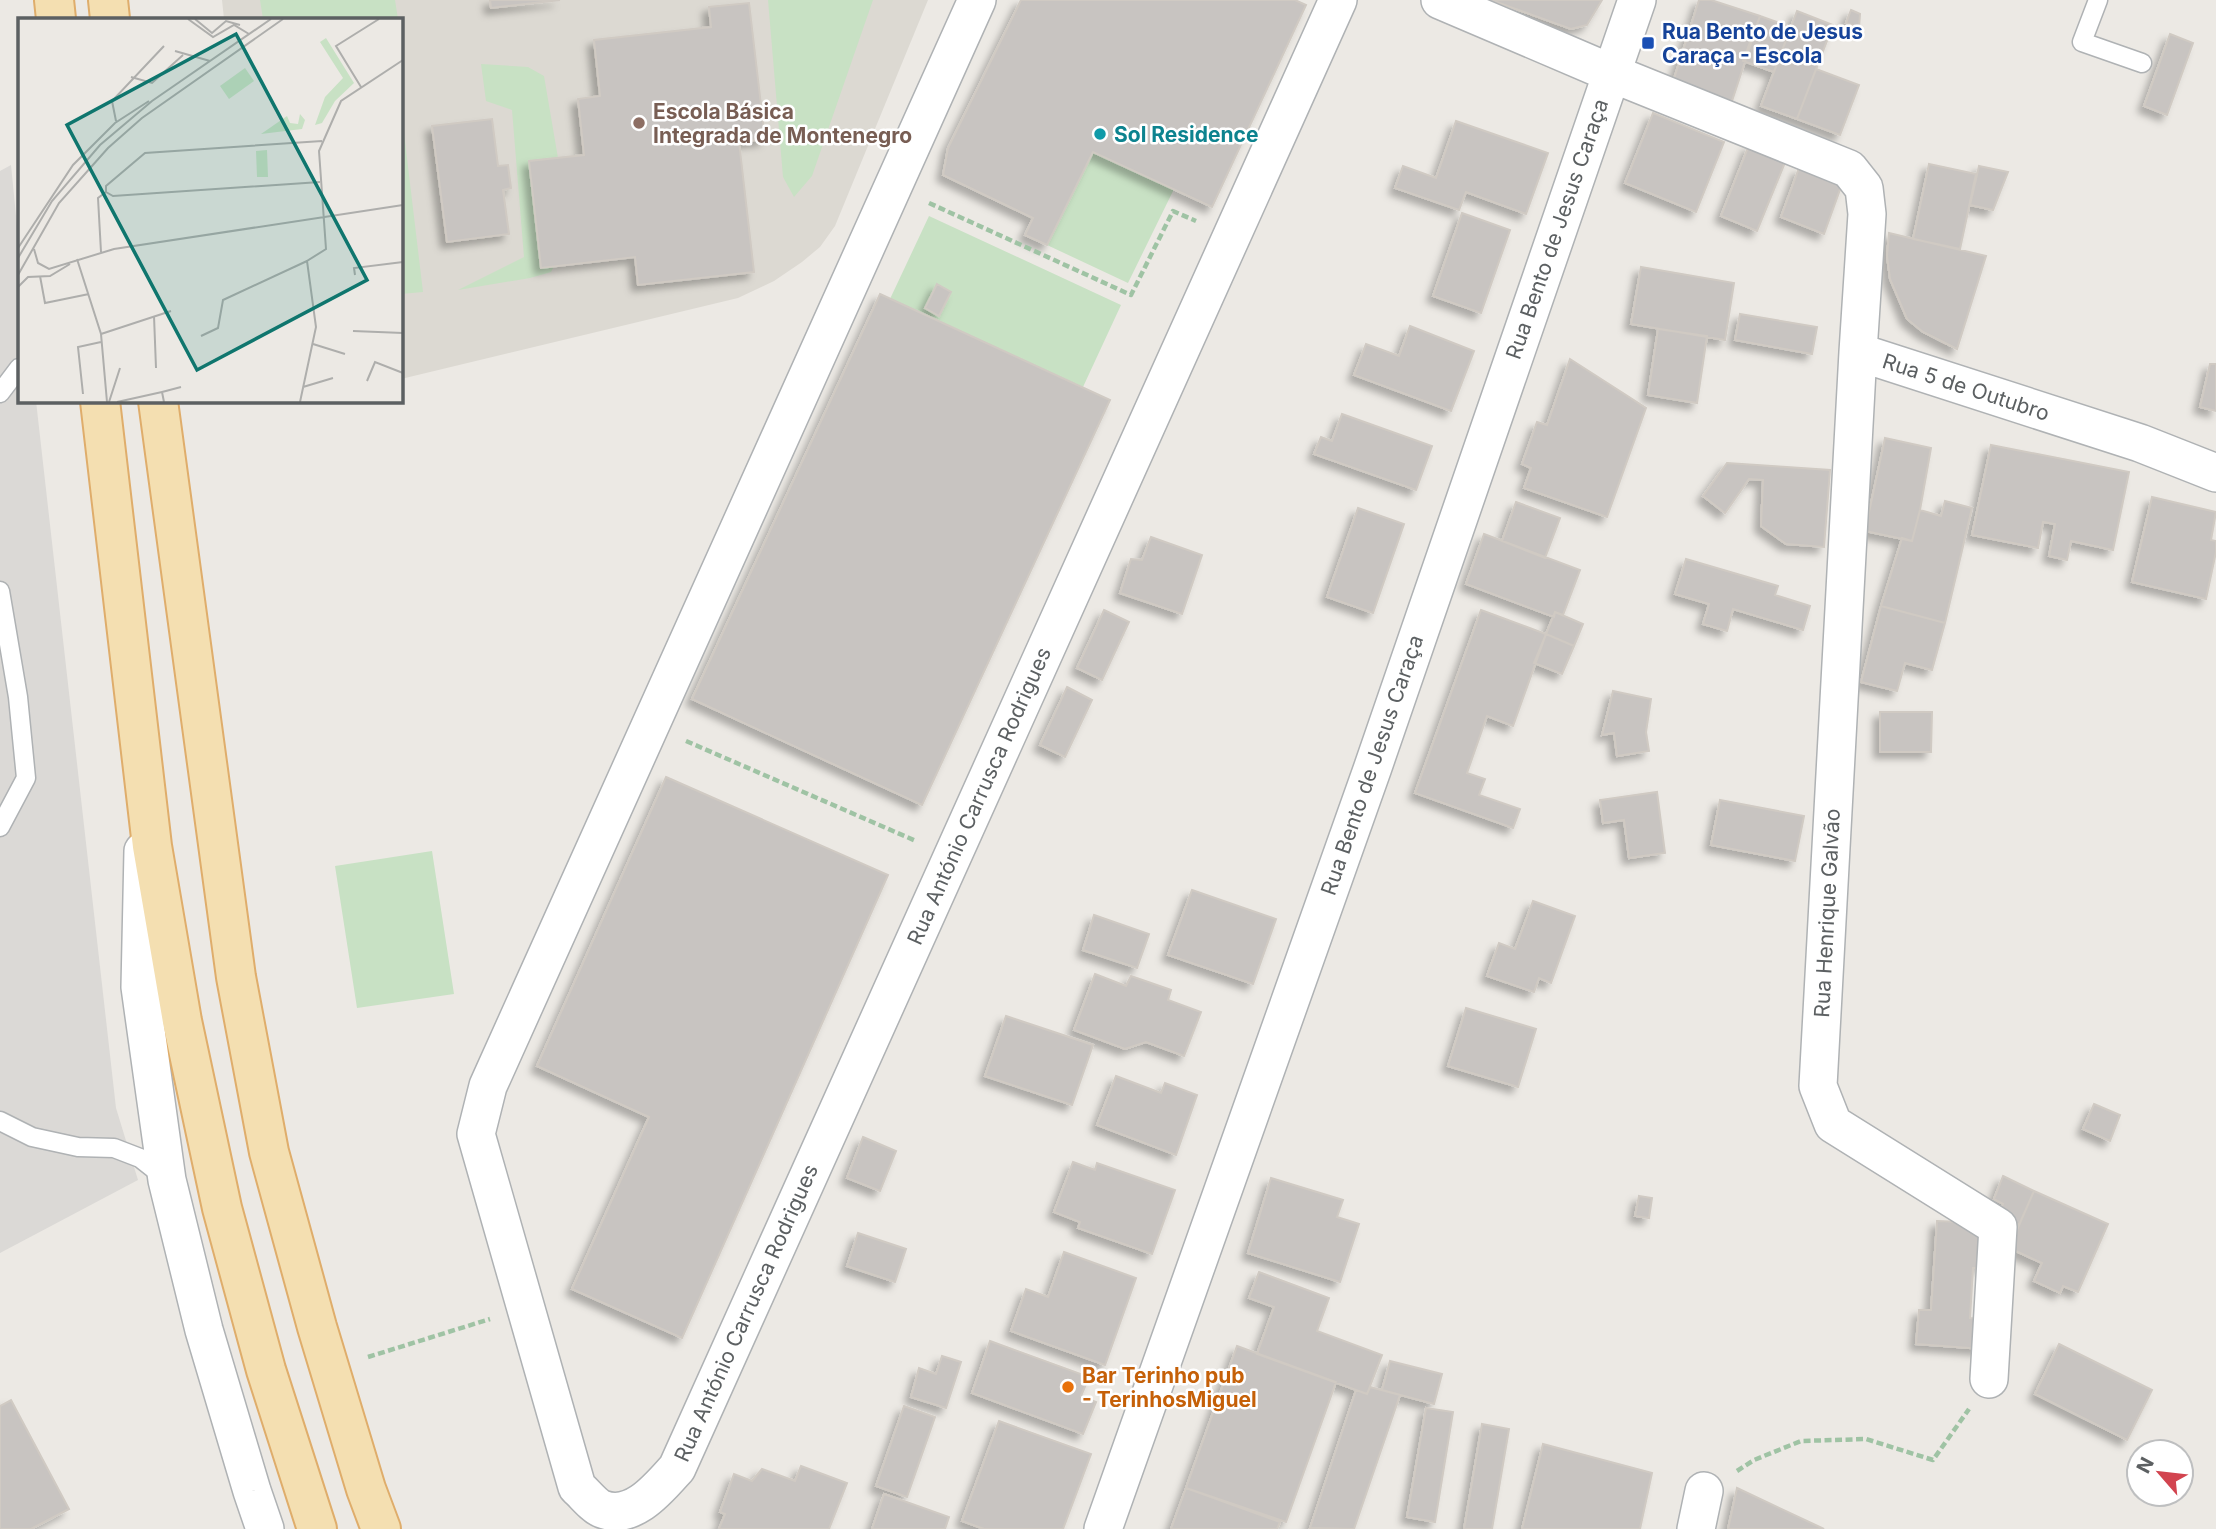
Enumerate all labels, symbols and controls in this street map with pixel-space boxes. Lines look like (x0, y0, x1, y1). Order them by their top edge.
inset map (18, 18, 402, 402)
place label: Rua Bento de Jesus Caraça - Escola (1662, 19, 1863, 68)
marker: Rua Bento de Jesus Caraça - Escola (1640, 35, 1656, 51)
street label: Rua Bento de Jesus Caraça (1501, 96, 1613, 362)
place label: Escola Básica Integrada de Montenegro (653, 99, 912, 148)
marker: Escola Básica Integrada de Montenegro (631, 115, 647, 131)
place label: Sol Residence (1114, 122, 1258, 147)
marker: Sol Residence (1092, 126, 1108, 142)
street label: Rua 5 de Outubro (1879, 348, 2053, 426)
street label: Rua Bento de Jesus Caraça (1316, 632, 1428, 898)
street label: Rua António Carrusca Rodrigues (902, 643, 1056, 949)
street label: Rua Henrique Galvão (1809, 808, 1845, 1018)
street label: Rua António Carrusca Rodrigues (669, 1160, 823, 1466)
place label: Bar Terinho pub - TerinhosMiguel (1082, 1363, 1257, 1412)
marker: Bar Terinho pub - TerinhosMiguel (1060, 1379, 1076, 1395)
north arrow (2125, 1438, 2195, 1508)
text: N (2132, 1453, 2159, 1477)

